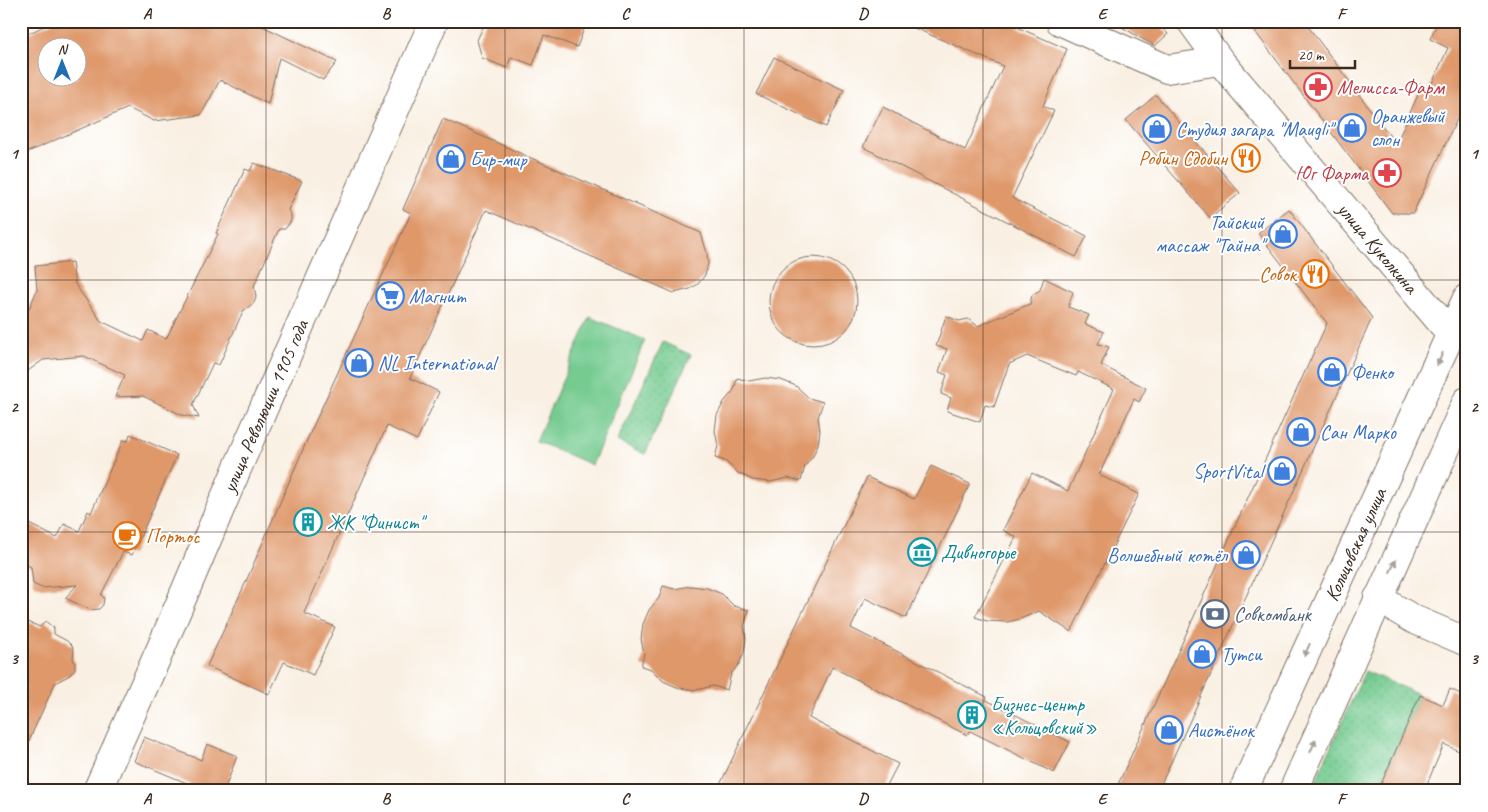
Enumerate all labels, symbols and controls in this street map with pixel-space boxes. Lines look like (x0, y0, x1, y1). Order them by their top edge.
text: A (143, 4, 153, 24)
text: B (382, 4, 392, 24)
text: C (621, 4, 631, 24)
text: D (858, 4, 869, 24)
text: E (1098, 4, 1109, 24)
text: F (1337, 4, 1348, 24)
north arrow (38, 38, 88, 88)
scale bar (1290, 38, 1356, 70)
text: N (58, 41, 69, 58)
text: 20 m (1298, 46, 1325, 65)
pharmacy icon: Мелисса-Фарм (1303, 72, 1333, 102)
place label: Мелисса-Фарм (1337, 75, 1445, 100)
place label: Оранжевый слон (1371, 104, 1446, 152)
shop icon: Оранжевый слон (1337, 113, 1367, 143)
shop icon: Студия загара "Maugli" (1142, 114, 1172, 144)
place label: Студия загара "Maugli" (1176, 117, 1337, 142)
restaurant icon: Робин Сдобин (1231, 143, 1261, 173)
text: 1 (10, 144, 19, 164)
shop icon: Бир-мир (436, 144, 466, 174)
text: 1 (1470, 144, 1479, 164)
place label: Робин Сдобин (1138, 146, 1229, 171)
place label: Бир-мир (470, 147, 528, 172)
pharmacy icon: Юг Фарма (1372, 158, 1402, 188)
place label: Юг Фарма (1295, 161, 1370, 186)
street label: улица Куколкина (1331, 196, 1424, 300)
place label: Тайский массаж "Тайна" (1156, 210, 1268, 258)
shop icon: Тайский массаж "Тайна" (1268, 219, 1298, 249)
restaurant icon: Совок (1300, 259, 1330, 289)
place label: Совок (1259, 262, 1298, 287)
supermarket icon: Магнит (375, 281, 405, 311)
place label: Магнит (409, 284, 467, 309)
street label: улица Революции 1905 года (216, 314, 315, 497)
shop icon: NL International (344, 348, 374, 378)
place label: NL International (378, 351, 499, 376)
one-way arrow (1435, 352, 1443, 366)
shop icon: Фенко (1317, 357, 1347, 387)
place label: Фенко (1351, 360, 1395, 385)
text: 2 (10, 397, 19, 417)
text: 2 (1470, 397, 1479, 417)
shop icon: Сан Марко (1286, 417, 1316, 447)
place label: Сан Марко (1320, 420, 1397, 445)
shop icon: SportVital (1267, 456, 1297, 486)
place label: SportVital (1193, 459, 1267, 484)
street label: Кольцовская улица (1319, 483, 1393, 605)
building icon: ЖК "Финист" (293, 507, 323, 537)
place label: ЖК "Финист" (327, 510, 428, 535)
cafe icon: Портос (112, 521, 142, 551)
place label: Портос (146, 524, 200, 549)
museum icon: Дивногорье (907, 537, 937, 567)
place label: Дивногорье (941, 540, 1017, 565)
shop icon: Волшебный котёл (1231, 540, 1261, 570)
place label: Волшебный котёл (1107, 543, 1229, 568)
one-way arrow (1389, 558, 1397, 573)
bank icon: Совкомбанк (1200, 599, 1230, 629)
place label: Совкомбанк (1234, 602, 1312, 627)
shop icon: Тутси (1187, 639, 1217, 669)
place label: Тутси (1221, 642, 1263, 667)
one-way arrow (1303, 643, 1311, 657)
text: 3 (10, 649, 19, 669)
text: 3 (1470, 649, 1479, 669)
place label: Бизнес-центр «Кольцовский» (991, 692, 1097, 740)
building icon: Бизнес-центр «Кольцовский» (957, 700, 987, 730)
shop icon: Аистёнок (1154, 715, 1184, 745)
place label: Аистёнок (1188, 718, 1255, 743)
one-way arrow (1309, 739, 1317, 753)
text: A (143, 789, 153, 809)
text: B (382, 789, 392, 809)
text: C (621, 789, 631, 809)
text: D (858, 789, 869, 809)
text: E (1098, 789, 1109, 809)
text: F (1337, 789, 1348, 809)

